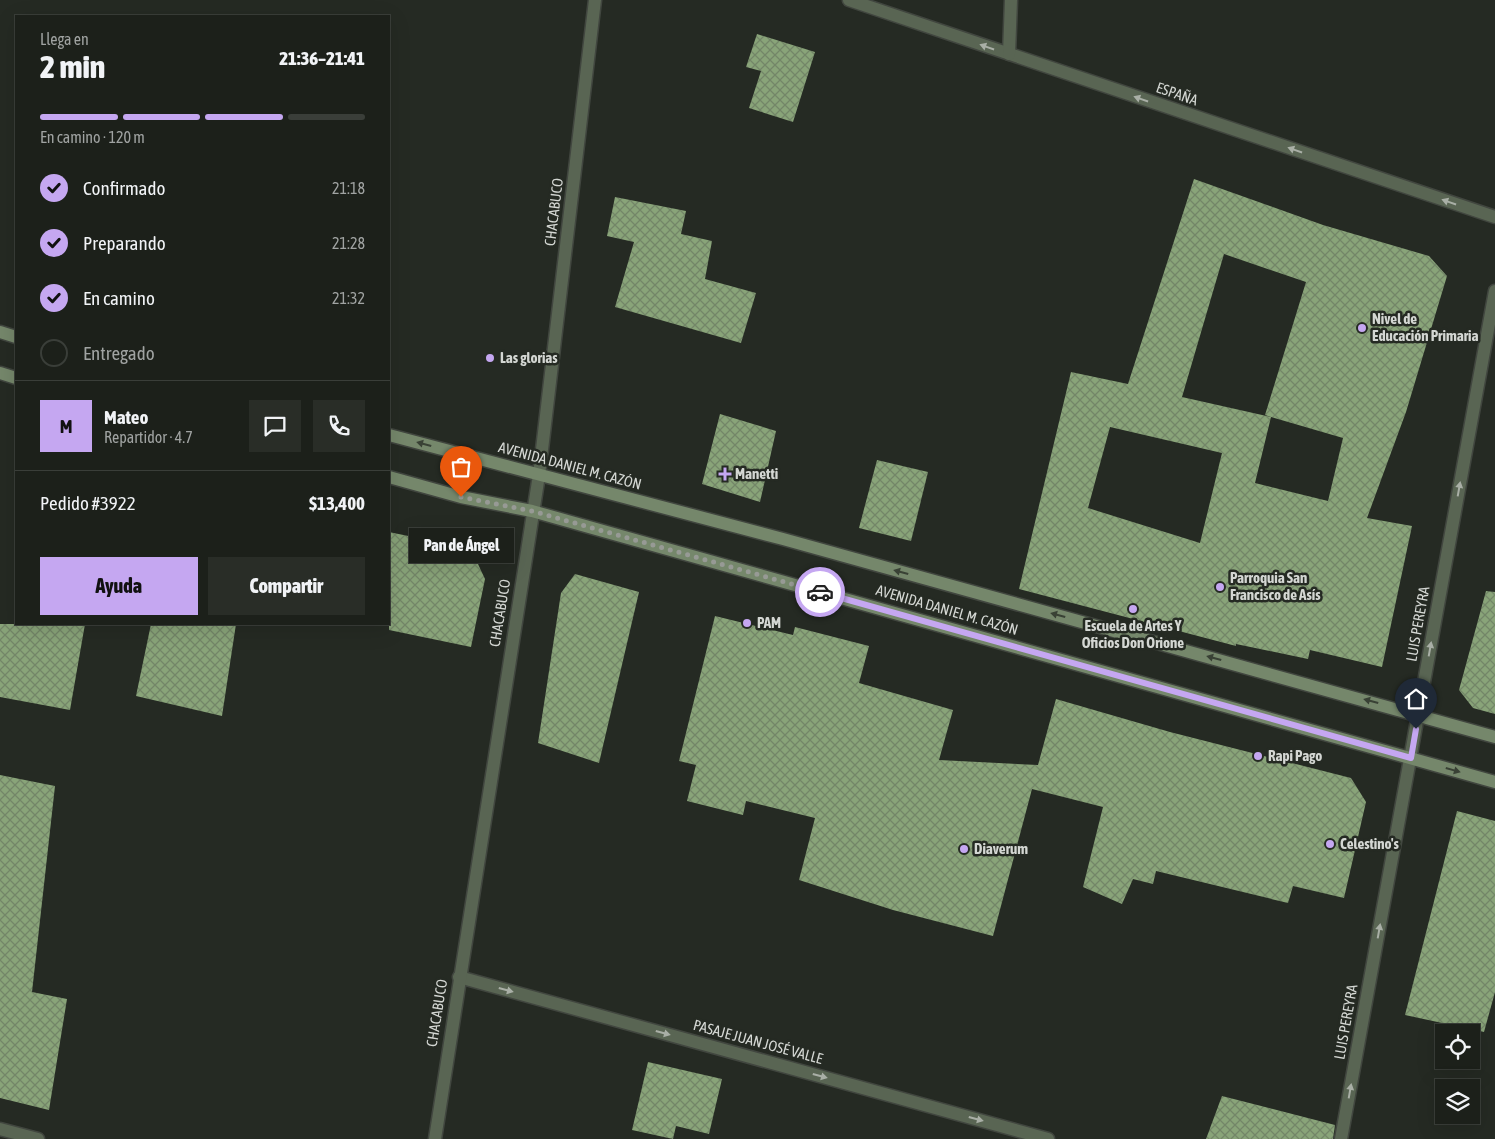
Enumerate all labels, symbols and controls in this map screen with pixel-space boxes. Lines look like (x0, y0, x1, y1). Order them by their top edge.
text: Llega en (40, 30, 89, 48)
one-way arrow (979, 43, 994, 50)
text: 21:36–21:41 (279, 47, 365, 69)
text: 2 min (40, 48, 105, 85)
street label: ESPAÑA (1154, 78, 1201, 109)
one-way arrow (1133, 94, 1148, 102)
text: En camino · 120 m (40, 128, 145, 146)
one-way arrow (1287, 146, 1302, 154)
icon: check (40, 174, 68, 202)
text: Confirmado (83, 177, 165, 199)
street label: CHACABUCO (541, 177, 566, 247)
text: 21:18 (332, 179, 365, 197)
one-way arrow (1441, 198, 1456, 205)
icon: check (40, 229, 68, 257)
text: Preparando (83, 232, 166, 254)
text: 21:28 (332, 234, 365, 252)
icon: check (40, 284, 68, 312)
text: En camino (83, 287, 155, 309)
text: 21:32 (332, 289, 365, 307)
place label: Nivel de Educación Primaria (1372, 310, 1479, 344)
marker: Nivel de Educación Primaria (1356, 322, 1368, 334)
text: Entregado (83, 342, 155, 364)
place label: Las glorias (500, 349, 558, 366)
marker: Las glorias (484, 352, 496, 364)
button: chat (249, 400, 301, 452)
button: phone (313, 400, 365, 452)
text: Mateo (104, 406, 148, 428)
text: M (60, 415, 72, 437)
text: Repartidor · 4.7 (104, 428, 193, 446)
street label: AVENIDA DANIEL M. CAZÓN (497, 438, 643, 493)
one-way arrow (417, 440, 432, 448)
pin (440, 446, 482, 497)
icon: bag (447, 453, 475, 481)
place label: Manetti (735, 465, 778, 482)
marker: Manetti (719, 468, 731, 480)
one-way arrow (1455, 482, 1463, 497)
text: Pedido #3922 (40, 492, 136, 514)
text: $13,400 (309, 492, 365, 514)
callout: Pan de Ángel (408, 527, 514, 562)
text: Pan de Ángel (424, 536, 499, 554)
button: Ayuda (40, 557, 198, 615)
button: Compartir (208, 557, 365, 615)
courier (795, 567, 845, 617)
one-way arrow (894, 567, 909, 575)
place label: Parroquia San Francisco de Asís (1230, 569, 1321, 603)
street label: CHACABUCO (486, 578, 513, 648)
icon: car (806, 578, 834, 606)
street label: AVENIDA DANIEL M. CAZÓN (874, 581, 1020, 638)
marker: Parroquia San Francisco de Asís (1214, 581, 1226, 593)
street label: LUIS PEREYRA (1403, 584, 1433, 663)
marker: Escuela de Artes Y Oficios Don Orione (1127, 603, 1139, 615)
one-way arrow (1050, 611, 1065, 619)
place label: PAM (757, 614, 781, 631)
marker: PAM (741, 617, 753, 629)
place label: Escuela de Artes Y Oficios Don Orione (1082, 617, 1184, 651)
one-way arrow (1426, 642, 1434, 657)
one-way arrow (1207, 654, 1222, 662)
pin (1395, 678, 1437, 729)
icon: home (1402, 685, 1430, 713)
one-way arrow (1364, 697, 1379, 705)
place label: Rapi Pago (1268, 747, 1322, 764)
marker: Rapi Pago (1252, 750, 1264, 762)
one-way arrow (1446, 766, 1461, 774)
place label: Celestino's (1340, 835, 1399, 852)
marker: Celestino's (1324, 838, 1336, 850)
place label: Diaverum (974, 840, 1028, 857)
marker: Diaverum (958, 843, 970, 855)
one-way arrow (1376, 923, 1384, 939)
street label: CHACABUCO (423, 978, 450, 1048)
street label: LUIS PEREYRA (1331, 982, 1361, 1061)
one-way arrow (499, 986, 514, 994)
street label: PASAJE JUAN JOSÉ VALLE (691, 1016, 825, 1067)
map controls (1435, 1024, 1480, 1124)
button: locate (1435, 1024, 1480, 1069)
one-way arrow (656, 1029, 671, 1037)
one-way arrow (812, 1072, 827, 1080)
button: layers (1435, 1079, 1480, 1124)
one-way arrow (1346, 1083, 1354, 1099)
one-way arrow (969, 1116, 984, 1124)

